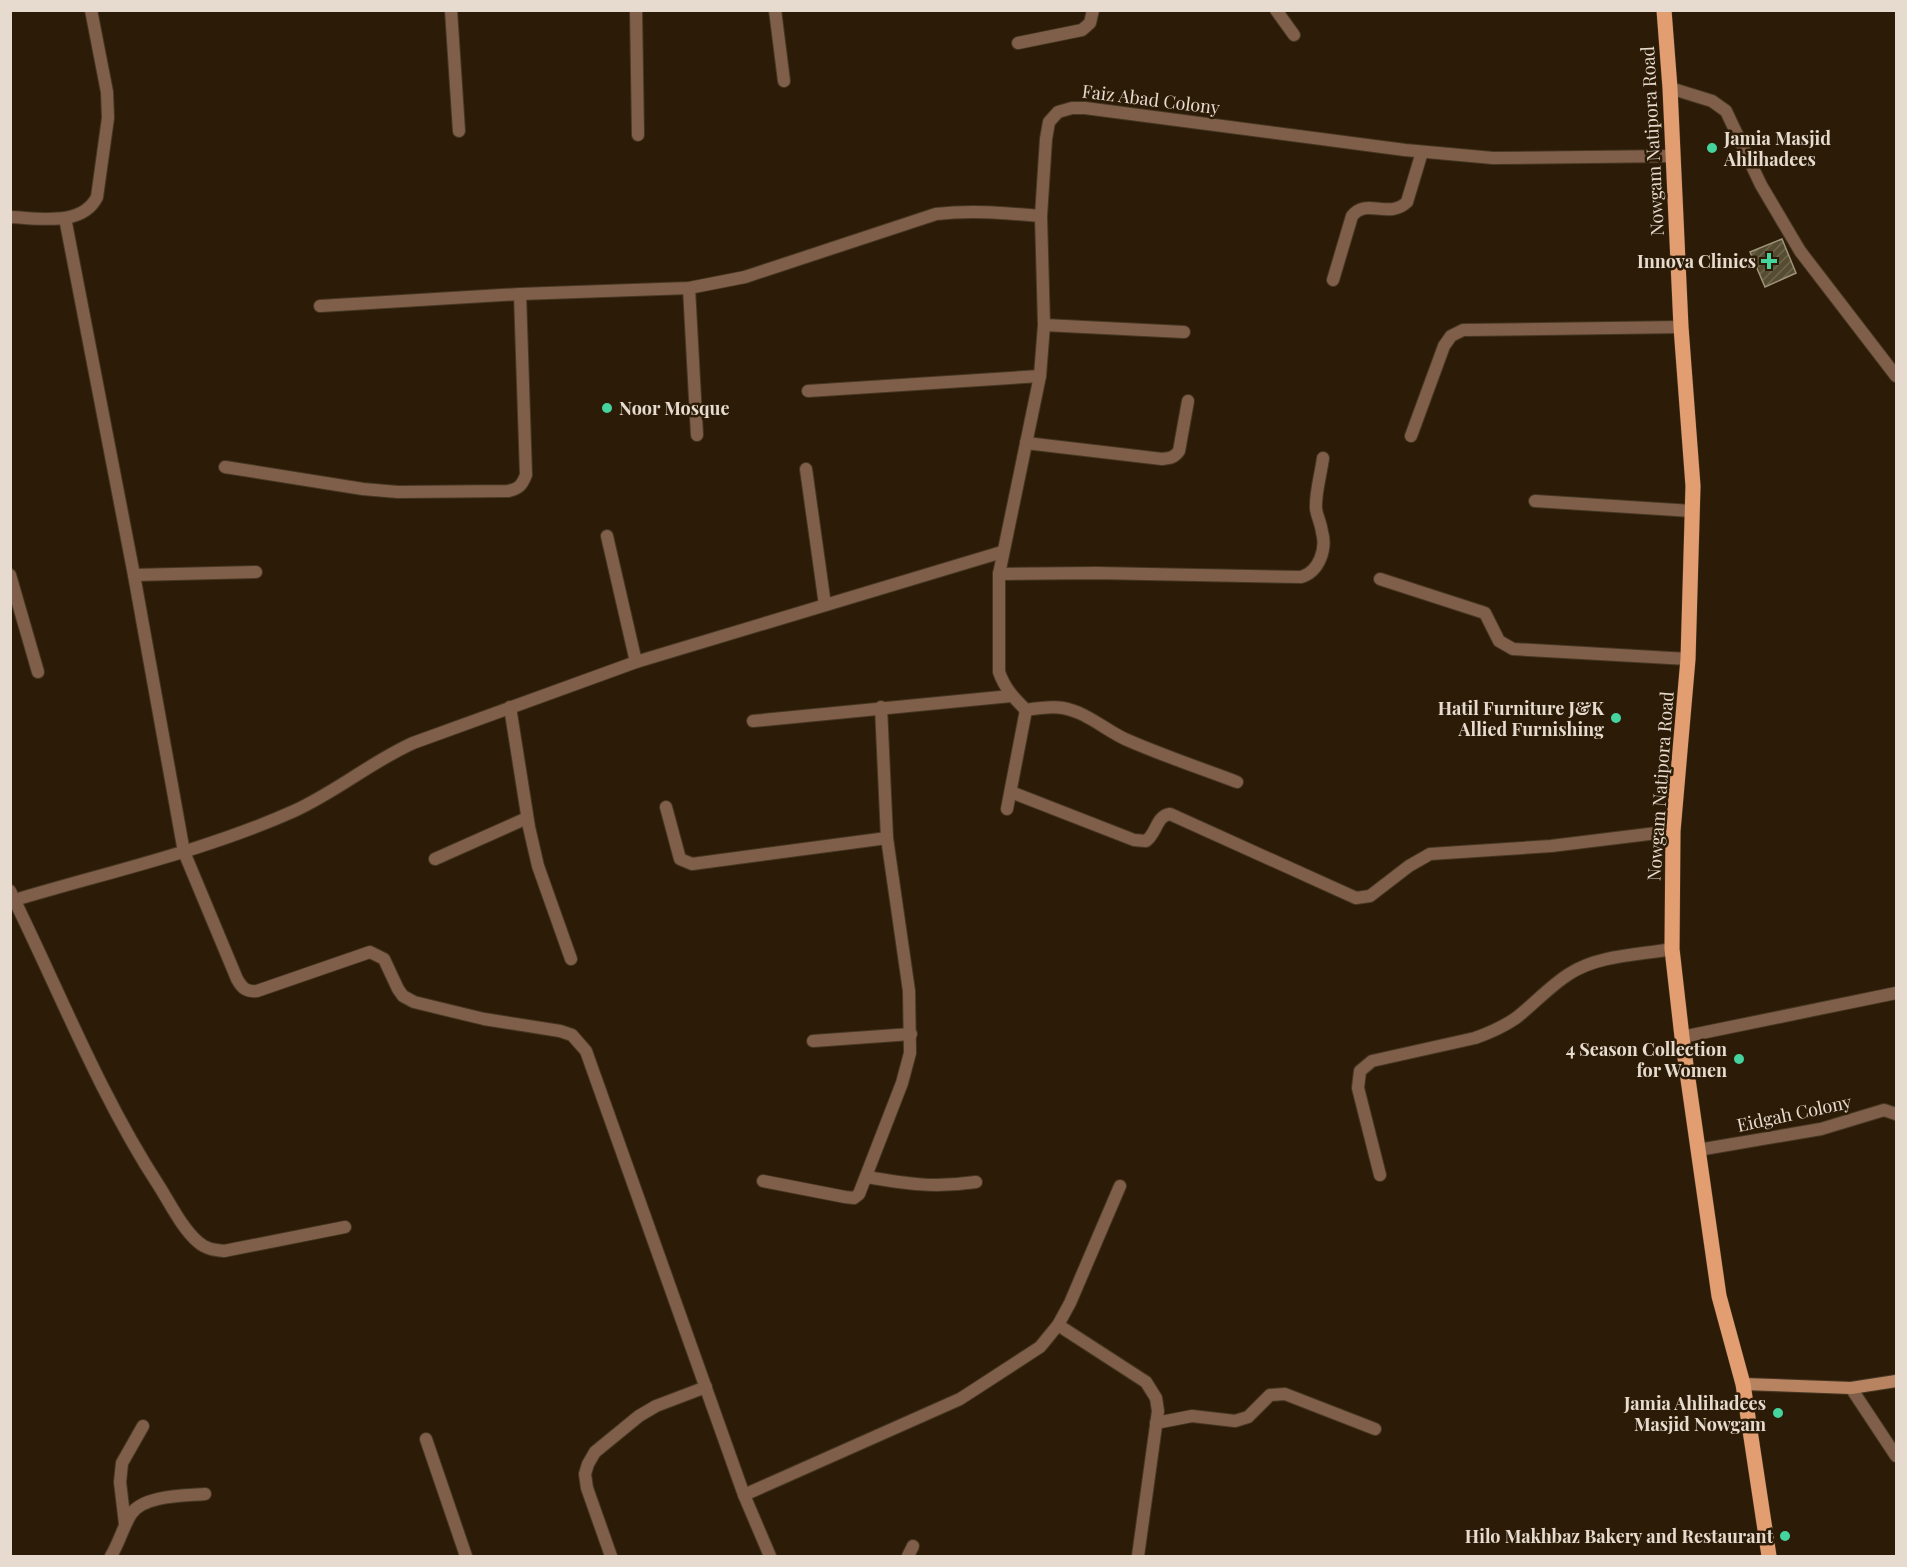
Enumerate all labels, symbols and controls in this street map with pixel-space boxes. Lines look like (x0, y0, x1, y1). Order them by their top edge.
street label: Nowgam Natipora Road (1635, 45, 1669, 237)
street label: Faiz Abad Colony (1081, 79, 1221, 119)
place label: Jamia Masjid Ahlihadees (1723, 126, 1831, 171)
marker: Jamia Masjid Ahlihadees (1705, 141, 1719, 155)
place label: Innova Clinics (1637, 249, 1756, 273)
marker: Innova Clinics (1760, 252, 1778, 270)
place label: Noor Mosque (619, 396, 730, 420)
marker: Noor Mosque (600, 401, 614, 415)
street label: Nowgam Natipora Road (1641, 690, 1679, 882)
place label: Hatil Furniture J&K Allied Furnishing (1438, 696, 1605, 741)
marker: Hatil Furniture J&K Allied Furnishing (1609, 711, 1623, 725)
place label: 4 Season Collection for Women (1566, 1037, 1727, 1082)
marker: 4 Season Collection for Women (1732, 1052, 1746, 1066)
street label: Eidgah Colony (1734, 1089, 1854, 1137)
place label: Jamia Ahlihadees Masjid Nowgam (1623, 1391, 1767, 1436)
marker: Jamia Ahlihadees Masjid Nowgam (1771, 1406, 1785, 1420)
place label: Hilo Makhbaz Bakery and Restaurant (1465, 1524, 1774, 1548)
marker: Hilo Makhbaz Bakery and Restaurant (1778, 1529, 1792, 1543)

